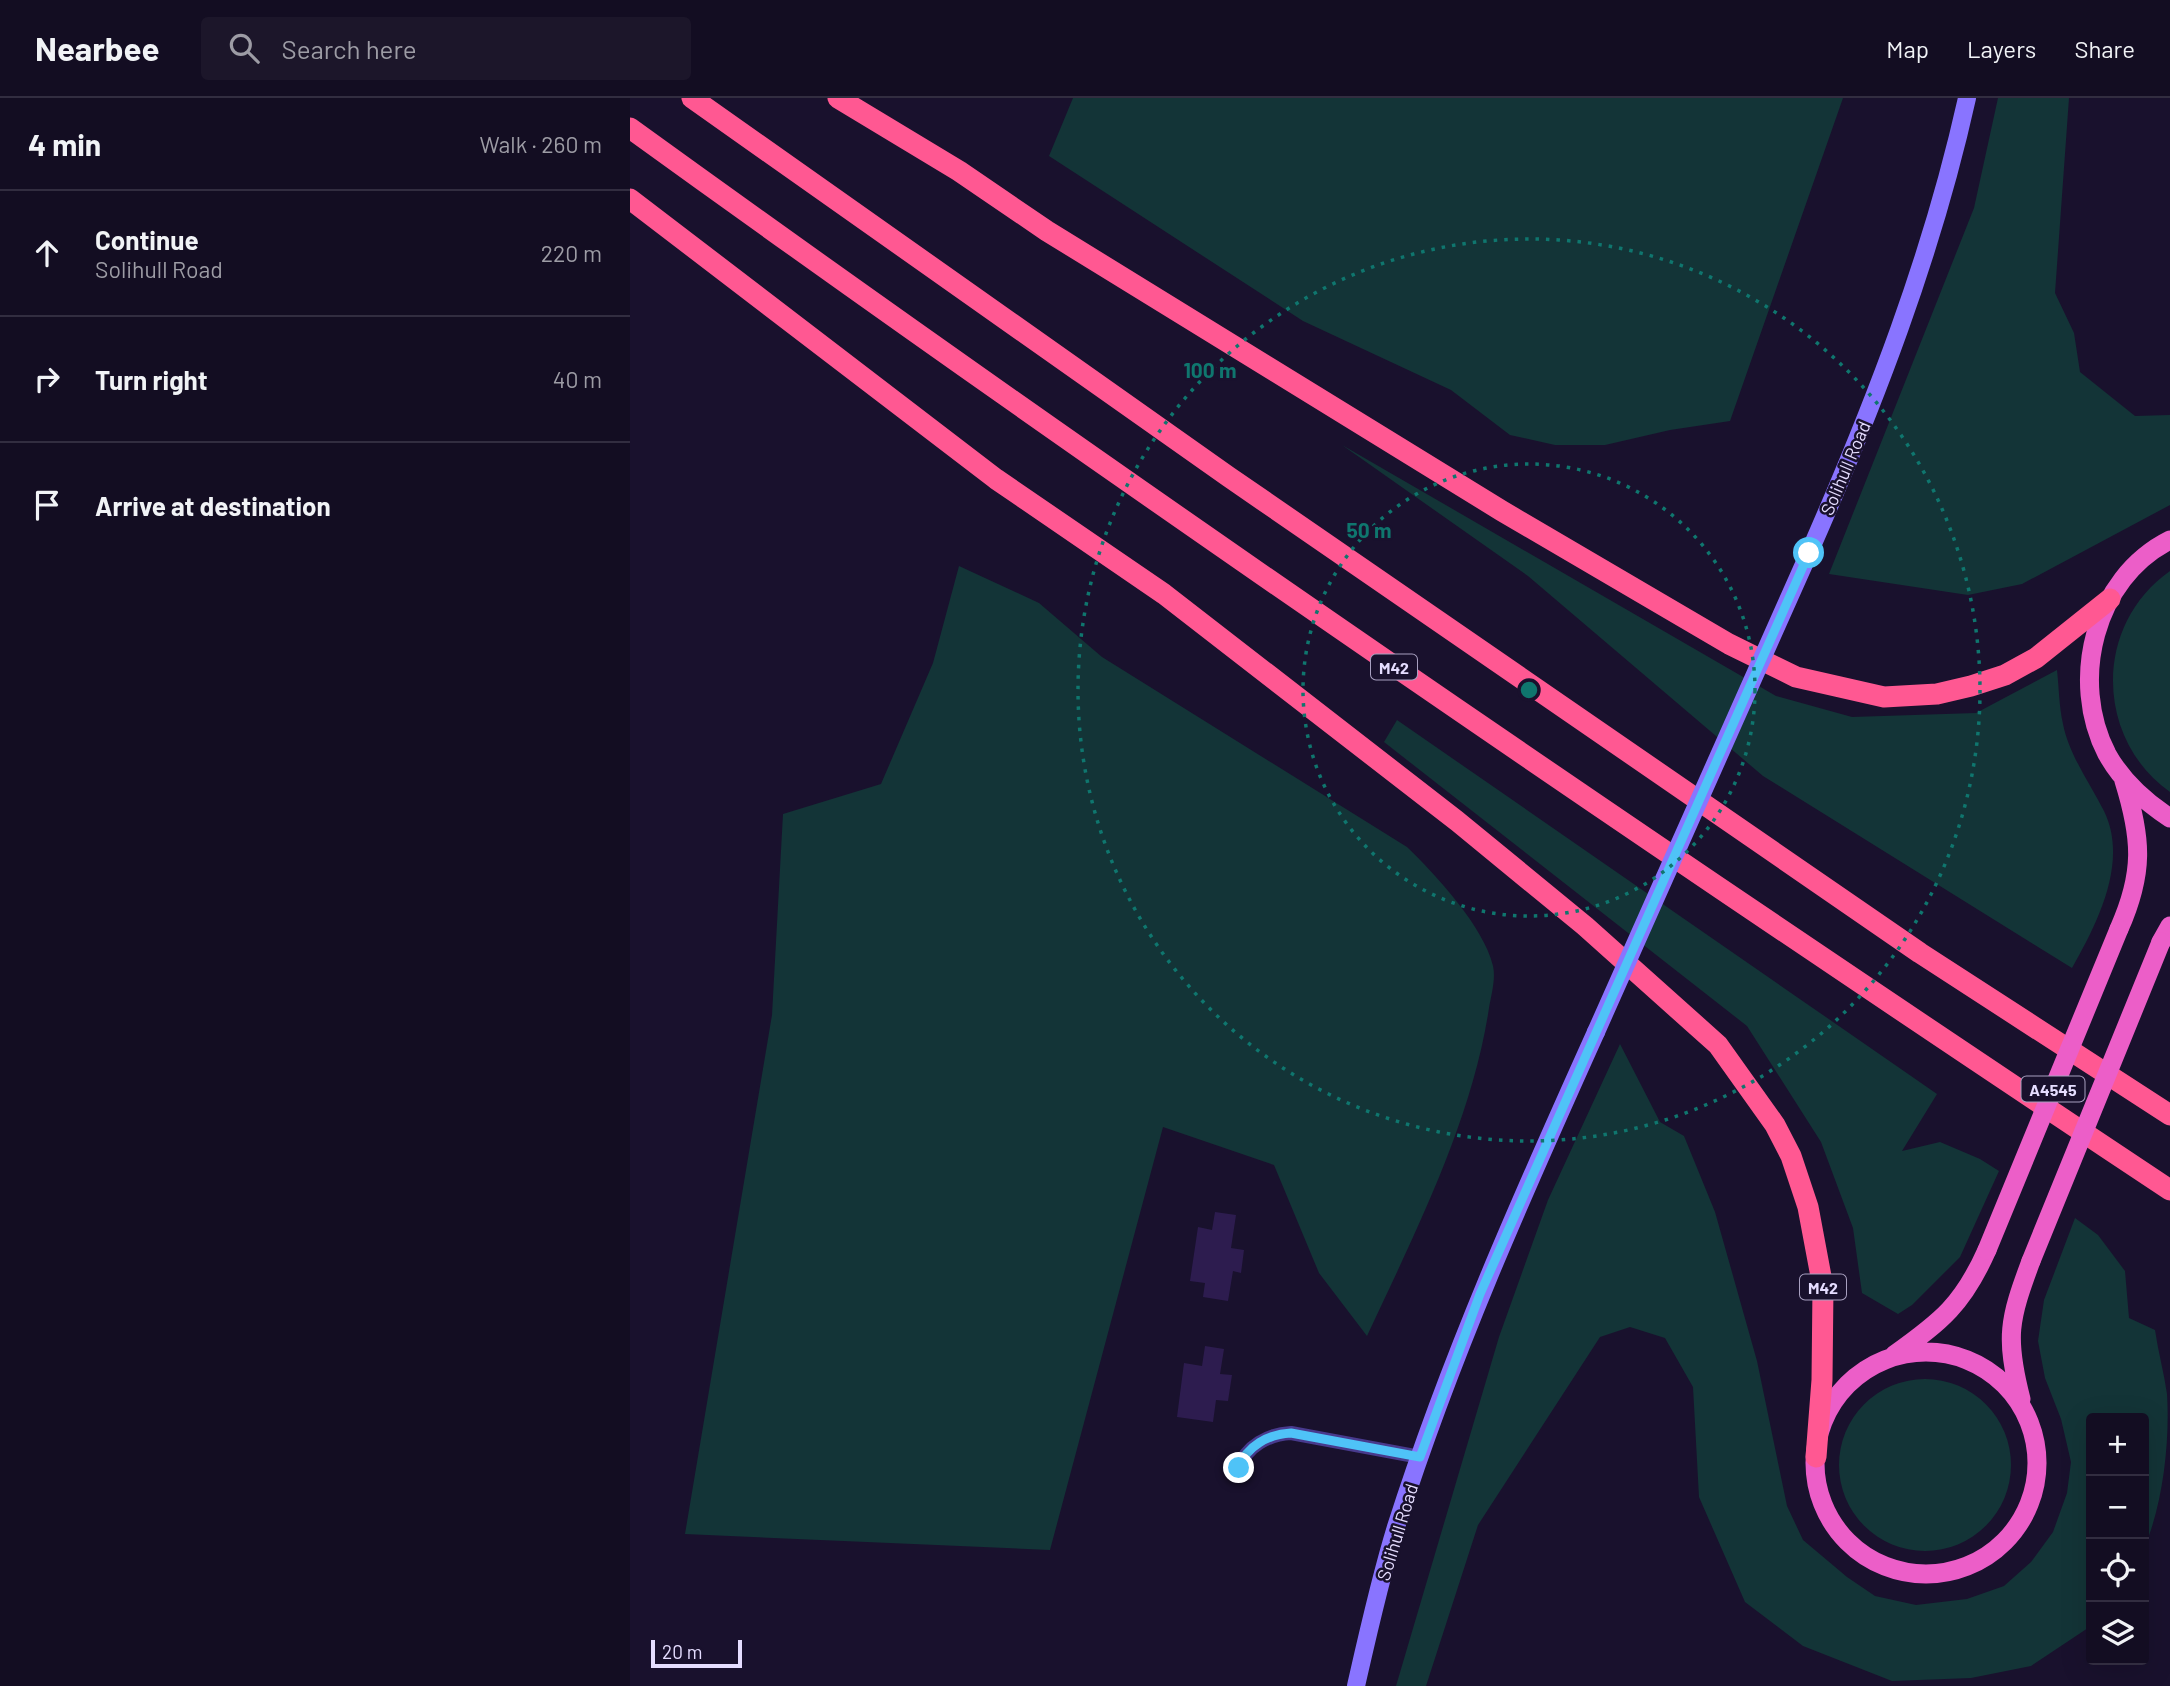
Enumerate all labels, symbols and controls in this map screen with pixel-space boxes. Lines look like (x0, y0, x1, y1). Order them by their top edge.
search box (201, 17, 691, 80)
text: Nearbee (35, 28, 159, 68)
icon: search (225, 29, 263, 67)
text: Search here (281, 33, 417, 64)
text: Map (1886, 34, 1929, 63)
text: Layers (1967, 34, 2036, 63)
text: Share (2074, 34, 2135, 63)
text: 4 min (28, 126, 101, 162)
text: Walk · 260 m (480, 130, 602, 158)
text: Continue (95, 224, 199, 255)
icon: ahead (28, 234, 66, 272)
text: 220 m (541, 239, 602, 267)
text: Solihull Road (95, 255, 223, 283)
text: 100 m (1183, 357, 1237, 382)
icon: right (28, 360, 66, 398)
text: Turn right (95, 364, 208, 395)
text: 40 m (553, 365, 602, 393)
street label: Solihull Road (1815, 418, 1875, 518)
icon: arrive (28, 486, 66, 524)
text: Arrive at destination (95, 490, 331, 521)
text: 50 m (1346, 517, 1392, 542)
route start (1793, 537, 1824, 568)
road number: M42 (1371, 654, 1417, 680)
centre of rings (1517, 678, 1541, 702)
road number: A4545 (2022, 1077, 2084, 1102)
road number: M42 (1800, 1274, 1846, 1300)
map controls (2086, 1413, 2149, 1665)
button: + (2086, 1413, 2149, 1476)
route end (1223, 1452, 1254, 1483)
button: − (2086, 1476, 2149, 1539)
street label: Solihull Road (1372, 1481, 1422, 1583)
button: locate (2086, 1539, 2149, 1602)
button: layers (2086, 1602, 2149, 1665)
scale bar (651, 1637, 742, 1669)
text: 20 m (662, 1640, 702, 1663)

